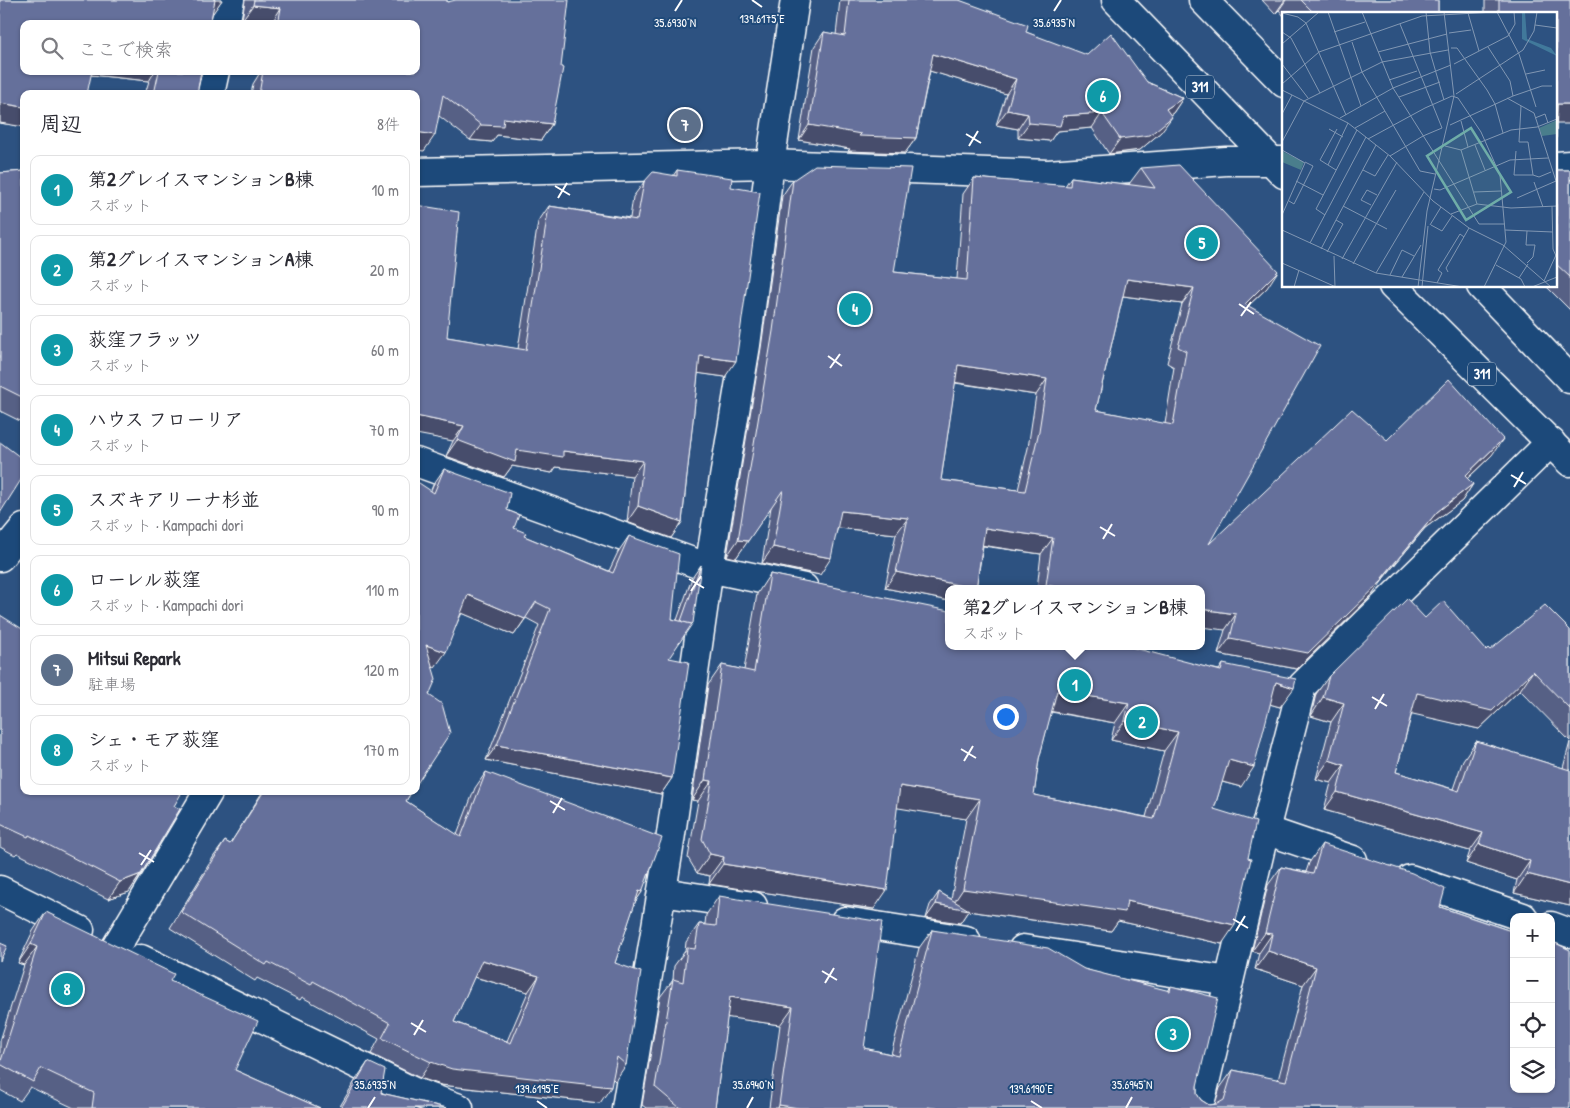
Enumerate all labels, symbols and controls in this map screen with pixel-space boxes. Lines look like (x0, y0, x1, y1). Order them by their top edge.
text: 139.6175°E (740, 10, 785, 27)
inset map (1282, 12, 1558, 288)
text: 35.6930°N (654, 14, 696, 31)
text: 35.6935°N (1033, 14, 1075, 31)
search box (20, 20, 420, 75)
icon: search (38, 34, 66, 62)
text: ここで検索 (78, 36, 173, 62)
road number: 311 (1186, 75, 1214, 98)
pin: 6 (1087, 77, 1119, 115)
pin: 7 (669, 106, 701, 144)
text: 周辺 (40, 109, 82, 138)
text: 8件 (377, 113, 400, 135)
text: 第2グレイスマンションB棟 (88, 166, 314, 192)
text: 1 (54, 179, 60, 201)
text: 10 m (371, 179, 399, 201)
text: スポット (88, 194, 152, 216)
pin: 5 (1186, 224, 1218, 262)
text: 第2グレイスマンションA棟 (88, 246, 313, 272)
text: 2 (53, 259, 61, 281)
text: 20 m (370, 259, 399, 281)
text: スポット (88, 274, 152, 296)
pin: 4 (839, 290, 871, 328)
text: 荻窪フラッツ (88, 326, 202, 352)
text: 3 (53, 339, 61, 361)
text: 60 m (371, 339, 399, 361)
text: スポット (88, 354, 152, 376)
road number: 311 (1468, 362, 1496, 386)
text: ハウス フローリア (88, 406, 243, 432)
text: 4 (54, 419, 60, 441)
text: 70 m (369, 419, 399, 441)
text: スポット (88, 434, 152, 456)
text: スズキアリーナ杉並 (88, 486, 260, 512)
text: 5 (54, 499, 60, 521)
text: 90 m (371, 499, 399, 521)
text: スポット · Kampachi dori (88, 514, 244, 536)
text: ローレル荻窪 (88, 566, 201, 592)
text: 6 (54, 579, 60, 601)
text: 110 m (366, 579, 399, 601)
popup (945, 585, 1205, 650)
text: スポット · Kampachi dori (88, 594, 244, 616)
text: 第2グレイスマンションB棟 (962, 594, 1188, 620)
text: スポット (962, 622, 1026, 644)
text: Mitsui Repark (88, 645, 181, 671)
text: 7 (53, 659, 61, 681)
text: 120 m (364, 659, 399, 681)
pin: 1 (1059, 666, 1091, 704)
text: 駐車場 (88, 673, 136, 695)
pin: 2 (1126, 703, 1158, 741)
your location (993, 704, 1019, 730)
text: シェ・モア荻窪 (88, 726, 219, 752)
text: 8 (54, 739, 60, 761)
text: 170 m (364, 739, 399, 761)
text: スポット (88, 754, 152, 776)
map controls (1510, 913, 1555, 1093)
button: + (1510, 913, 1555, 958)
button: − (1510, 958, 1555, 1003)
pin: 8 (51, 970, 83, 1008)
button: locate (1510, 1003, 1555, 1048)
pin: 3 (1157, 1015, 1189, 1053)
button: layers (1510, 1048, 1555, 1093)
text: 35.6935°N (354, 1076, 396, 1093)
text: 35.6940°N (732, 1076, 774, 1093)
text: 35.6945°N (1112, 1076, 1152, 1093)
text: 139.6195°E (515, 1080, 559, 1097)
text: 139.6190°E (1009, 1080, 1054, 1097)

